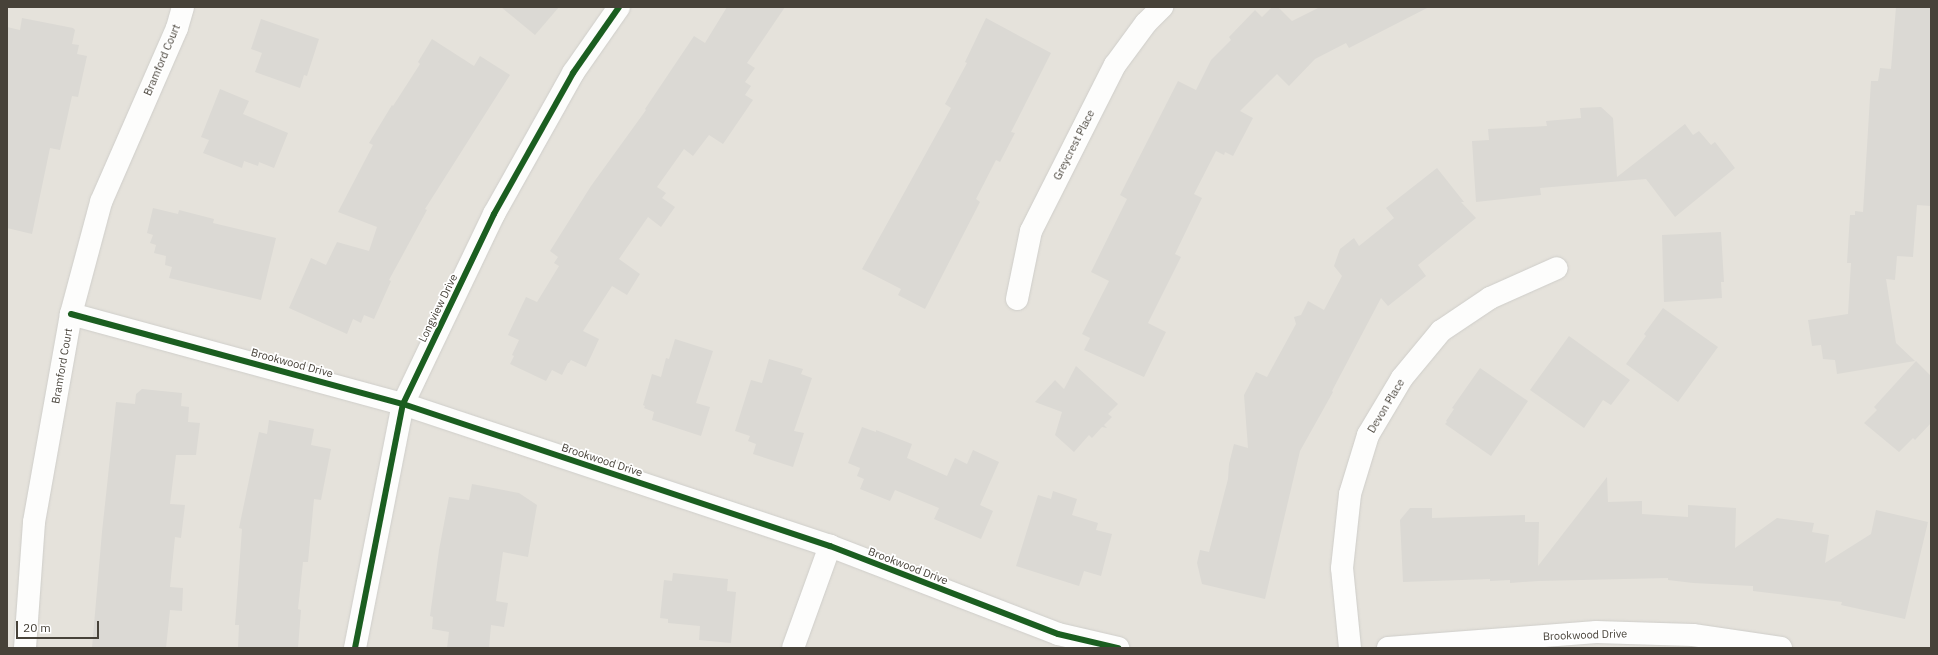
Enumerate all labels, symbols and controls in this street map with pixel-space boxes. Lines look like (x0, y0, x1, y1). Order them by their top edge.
street label: Bramford Court (141, 22, 183, 98)
street label: Greycrest Place (1051, 108, 1097, 182)
street label: Longview Drive (416, 272, 460, 344)
street label: Bramford Court (49, 327, 75, 405)
street label: Brookwood Drive (249, 346, 335, 380)
street label: Devon Place (1365, 377, 1407, 435)
street label: Brookwood Drive (560, 441, 644, 479)
street label: Brookwood Drive (866, 545, 950, 587)
scale bar (18, 613, 101, 639)
text: 20 m (23, 620, 51, 635)
street label: Brookwood Drive (1543, 627, 1627, 643)

